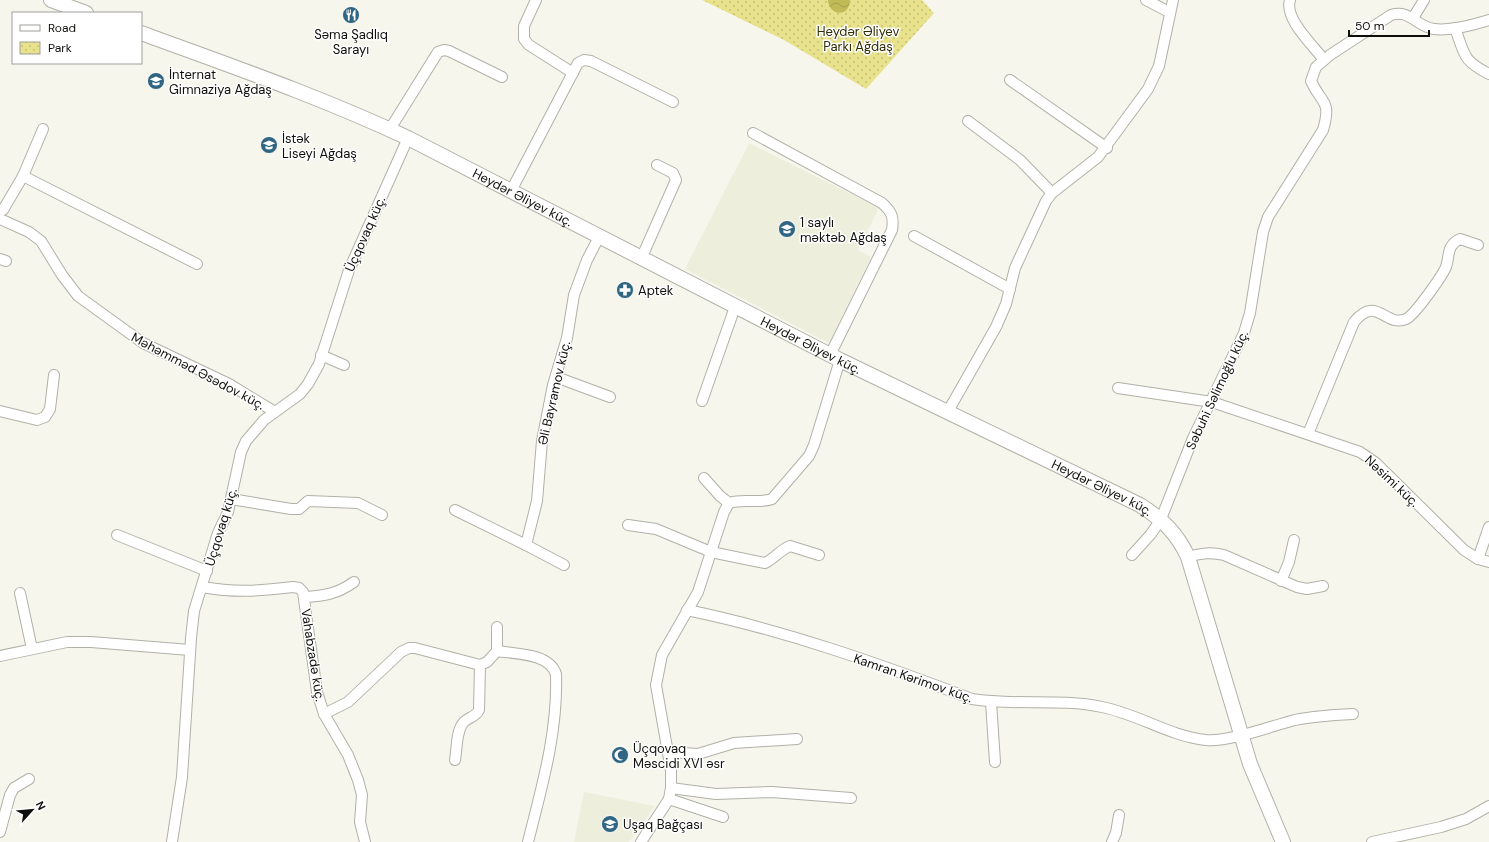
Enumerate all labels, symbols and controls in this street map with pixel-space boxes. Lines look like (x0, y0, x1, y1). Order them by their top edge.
restaurant icon: Səma Şadlıq Sarayı (341, 5, 361, 25)
legend (12, 12, 142, 64)
scale bar (1349, 12, 1429, 38)
text: 50 m (1355, 18, 1384, 34)
text: Road (48, 20, 76, 36)
park label: Heydər Əliyev Parkı Ağdaş (817, 23, 899, 55)
place label: Səma Şadlıq Sarayı (314, 26, 388, 58)
text: Park (48, 40, 72, 56)
place label: İnternat Gimnaziya Ağdaş (169, 66, 272, 98)
school or university icon: İnternat Gimnaziya Ağdaş (146, 71, 166, 91)
place label: İstək Liseyi Ağdaş (282, 130, 357, 162)
school or university icon: İstək Liseyi Ağdaş (259, 135, 279, 155)
street label: Heydər Əliyev küç. (470, 164, 576, 230)
street label: Üçqovaq küç. (341, 193, 389, 274)
place label: 1 saylı məktəb Ağdaş (800, 214, 887, 246)
school or university icon: 1 saylı məktəb Ağdaş (777, 219, 797, 239)
pharmacy icon: Aptek (615, 280, 635, 300)
place label: Aptek (638, 282, 674, 299)
street label: Heydər Əliyev küç. (758, 312, 864, 378)
street label: Səbuhi Səlimoğlu küç. (1182, 327, 1252, 452)
street label: Məhəmməd Əsədov küç. (128, 329, 268, 414)
street label: Əli Bayramov küç. (534, 339, 574, 447)
street label: Nəsimi küç. (1361, 452, 1423, 511)
street label: Heydər Əliyev küç. (1049, 455, 1156, 520)
street label: Üçqovaq küç. (201, 486, 241, 568)
street label: Vahabzadə küç. (297, 607, 329, 703)
street label: Kamran Kərimov küç. (851, 650, 975, 706)
place label: Üçqovaq Məscidi XVI əsr (633, 740, 725, 772)
mosque icon: Üçqovaq Məscidi XVI əsr (610, 745, 630, 765)
north arrow (12, 790, 52, 830)
text: N (33, 799, 49, 812)
school or university icon: Uşaq Bağçası (600, 814, 620, 834)
place label: Uşaq Bağçası (623, 816, 703, 833)

